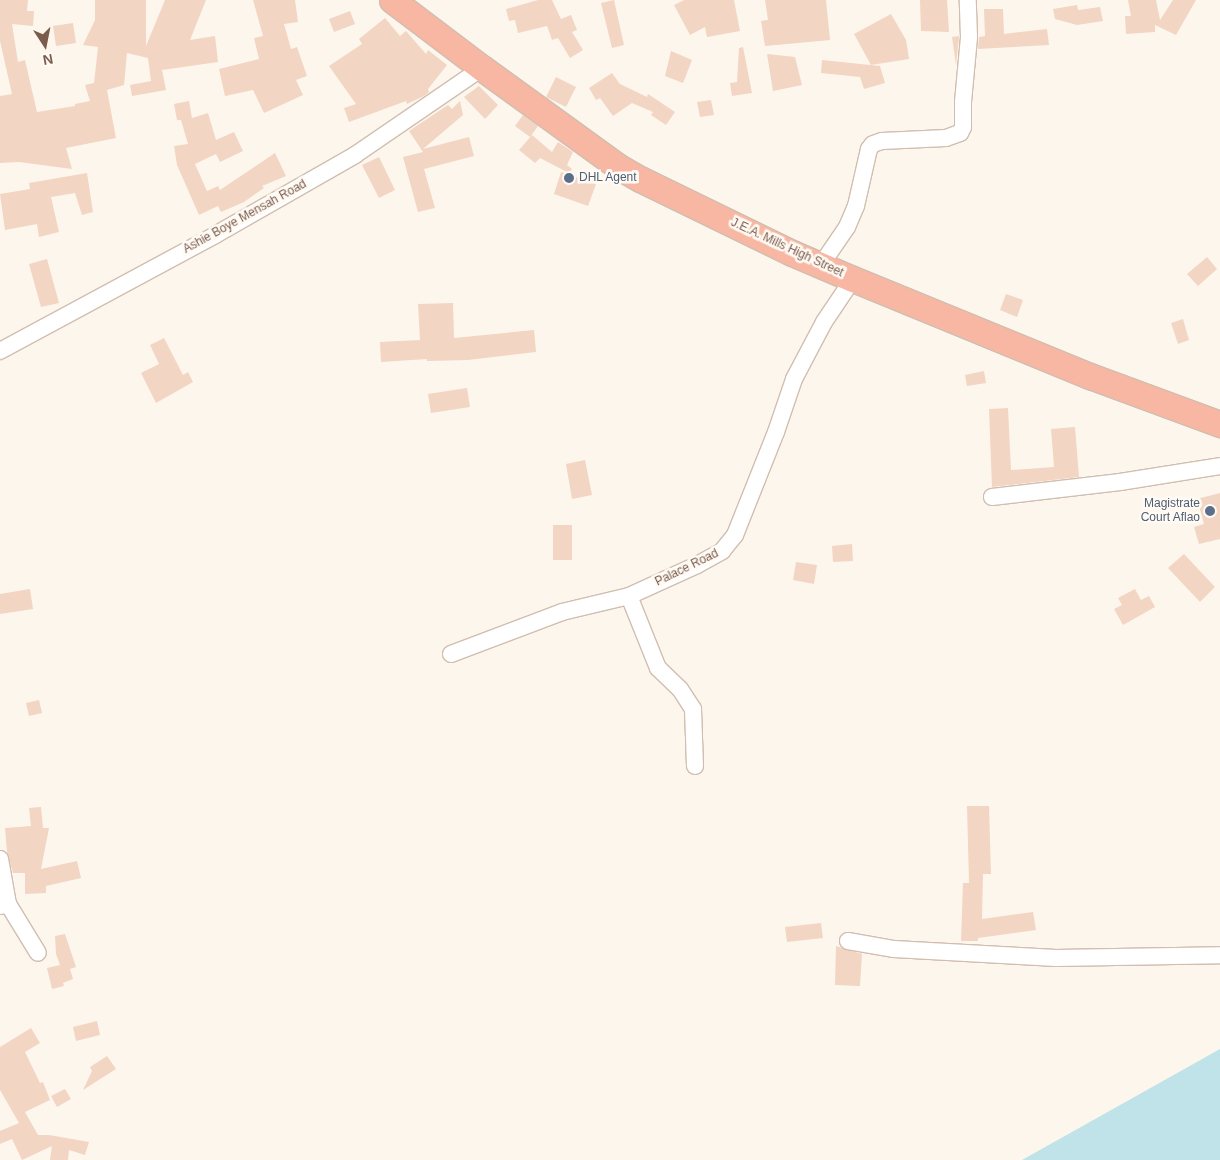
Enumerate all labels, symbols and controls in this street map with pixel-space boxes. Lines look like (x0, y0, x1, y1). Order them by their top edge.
north arrow (20, 20, 70, 70)
text: N (41, 51, 54, 69)
place label: DHL Agent (579, 171, 638, 185)
marker: DHL Agent (563, 172, 575, 184)
street label: Ashie Boye Mensah Road (181, 177, 309, 257)
street label: J.E.A. Mills High Street (728, 216, 846, 280)
place label: Magistrate Court Aflao (1140, 497, 1200, 525)
marker: Magistrate Court Aflao (1204, 505, 1216, 517)
street label: Palace Road (653, 546, 721, 590)

